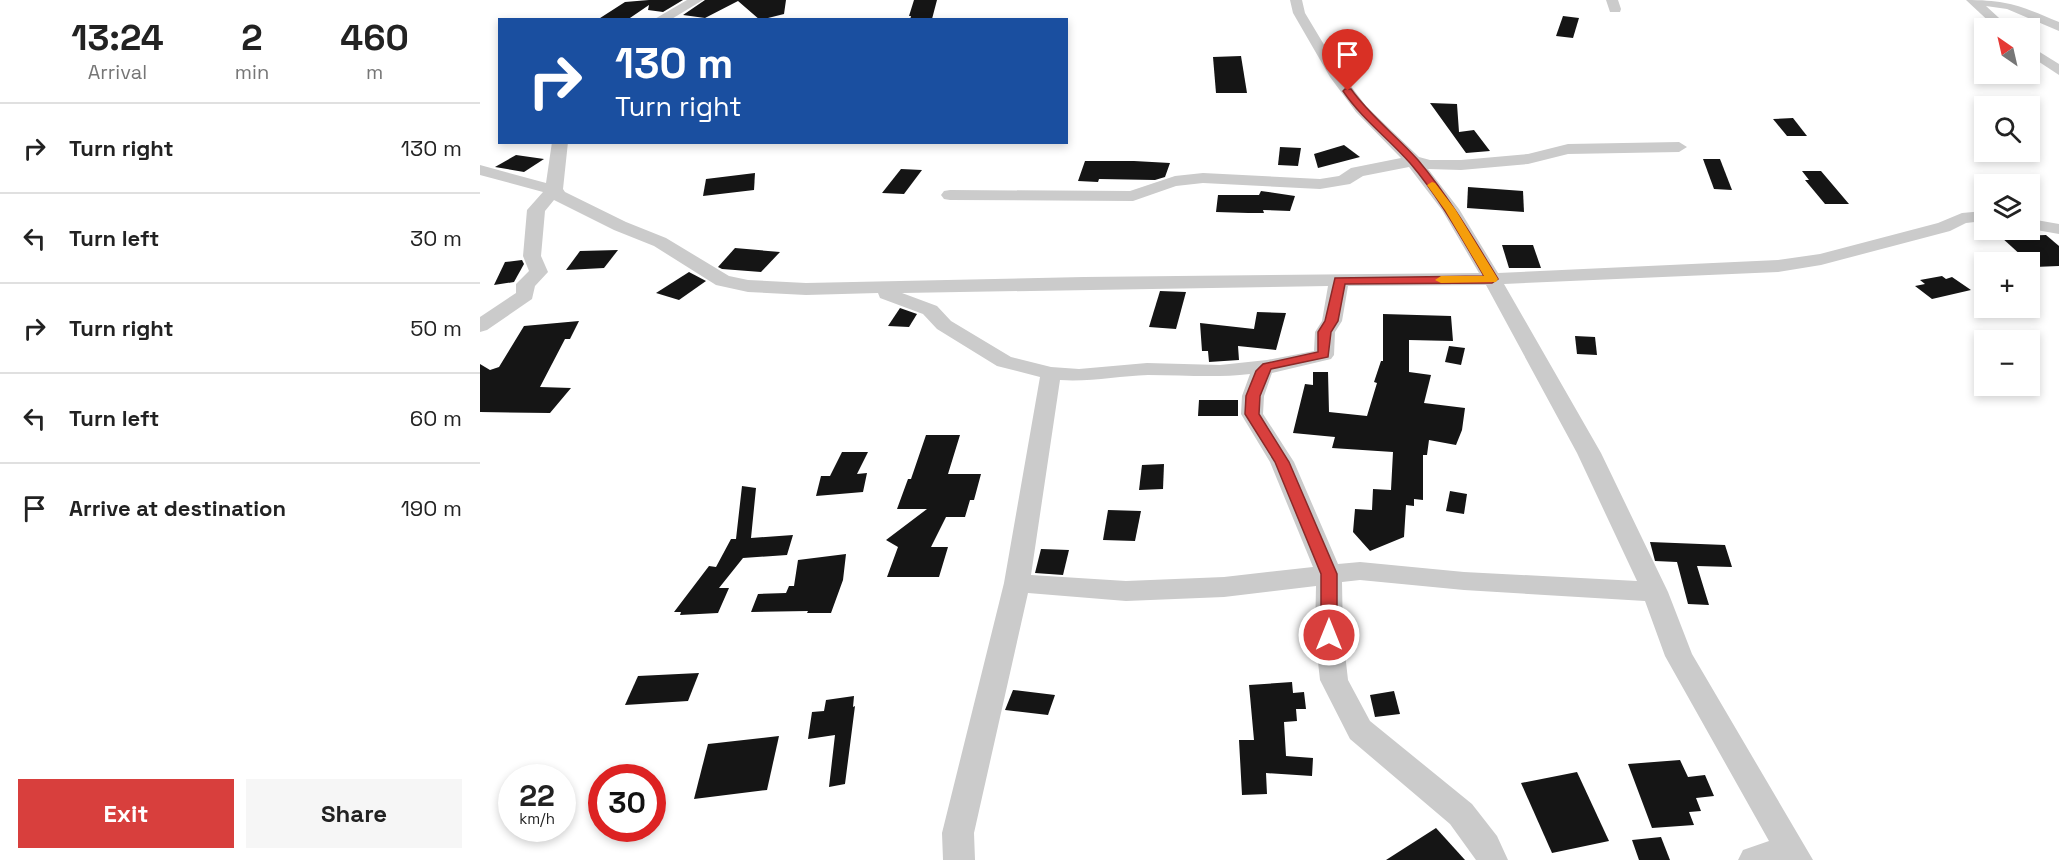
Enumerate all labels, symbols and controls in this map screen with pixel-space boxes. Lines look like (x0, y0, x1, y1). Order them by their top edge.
text: 13:24 (71, 15, 164, 61)
text: 2 (241, 15, 263, 61)
text: 460 (340, 15, 409, 61)
north arrow (1974, 18, 2040, 84)
map controls (1974, 18, 2040, 396)
pin (1322, 29, 1373, 91)
text: 130 m (615, 37, 733, 90)
icon: arrive (1331, 38, 1364, 71)
icon: right (516, 42, 594, 120)
text: Arrival (88, 59, 147, 85)
text: min (235, 59, 269, 85)
text: m (366, 59, 383, 85)
text: Turn right (615, 89, 742, 124)
button: search (1974, 96, 2040, 162)
icon: right (18, 132, 51, 165)
text: Turn right (69, 134, 174, 162)
text: 130 m (401, 134, 462, 162)
button: layers (1974, 174, 2040, 240)
icon: left (18, 222, 51, 255)
text: Turn left (69, 224, 159, 252)
text: 30 m (410, 224, 462, 252)
button: + (1974, 252, 2040, 318)
icon: right (18, 312, 51, 345)
text: Turn right (69, 314, 174, 342)
text: 50 m (410, 314, 462, 342)
button: − (1974, 330, 2040, 396)
icon: left (18, 402, 51, 435)
text: Turn left (69, 404, 159, 432)
text: 60 m (410, 404, 462, 432)
icon: arrive (18, 492, 51, 525)
text: Arrive at destination (69, 494, 286, 522)
text: 190 m (401, 494, 462, 522)
position arrow (1297, 603, 1361, 667)
speed limit sign: 30 (588, 764, 666, 842)
text: 22 (519, 776, 555, 815)
button: Exit (18, 779, 234, 848)
button: Share (246, 779, 462, 848)
text: km/h (519, 809, 555, 828)

